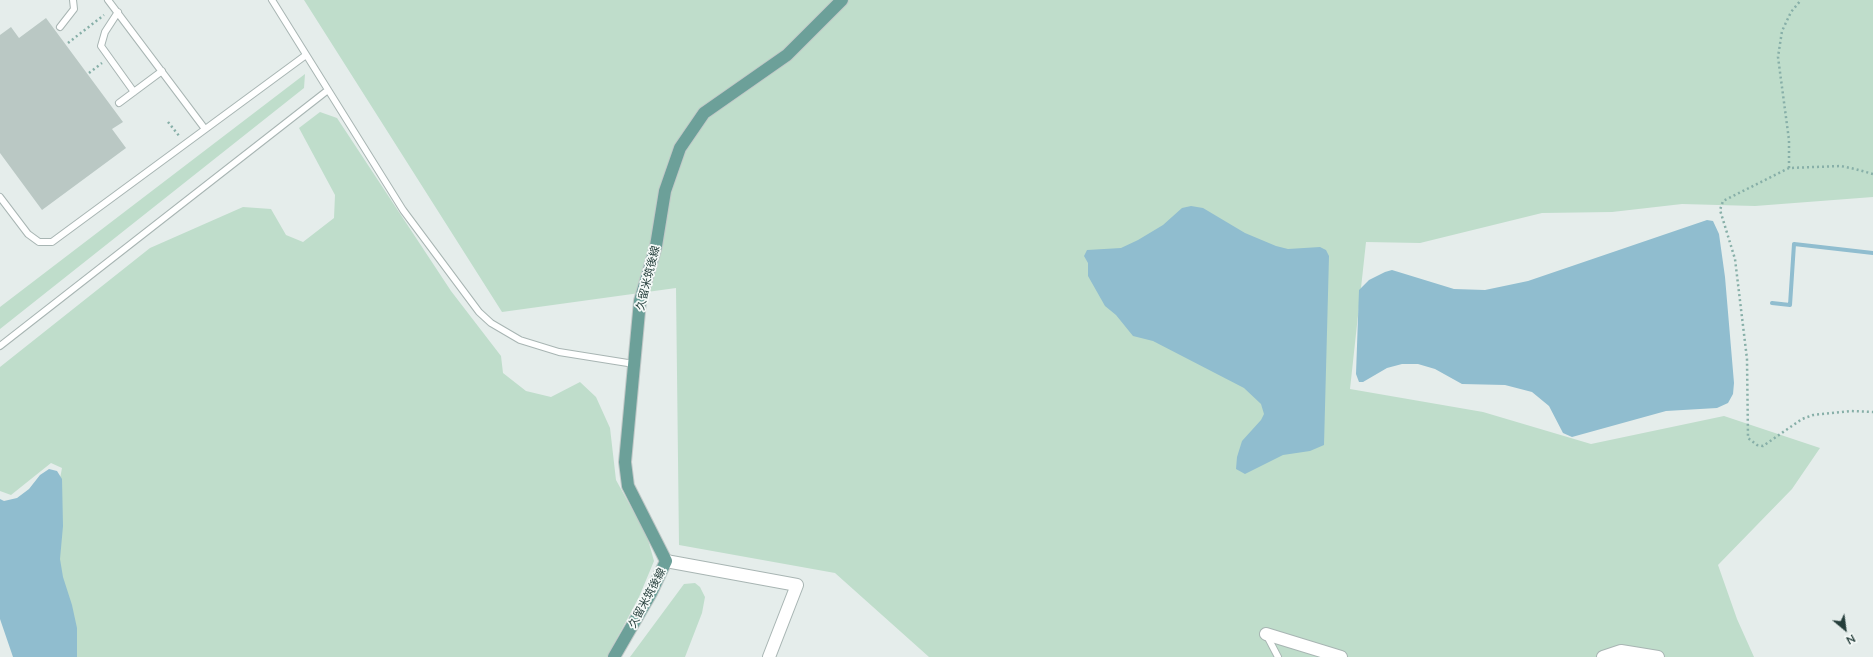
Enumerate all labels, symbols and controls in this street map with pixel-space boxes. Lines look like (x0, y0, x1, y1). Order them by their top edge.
street label: 久留米筑後線 (634, 244, 662, 312)
street label: 久留米筑後線 (626, 566, 668, 630)
north arrow (1825, 609, 1865, 649)
text: N (1844, 632, 1858, 648)

